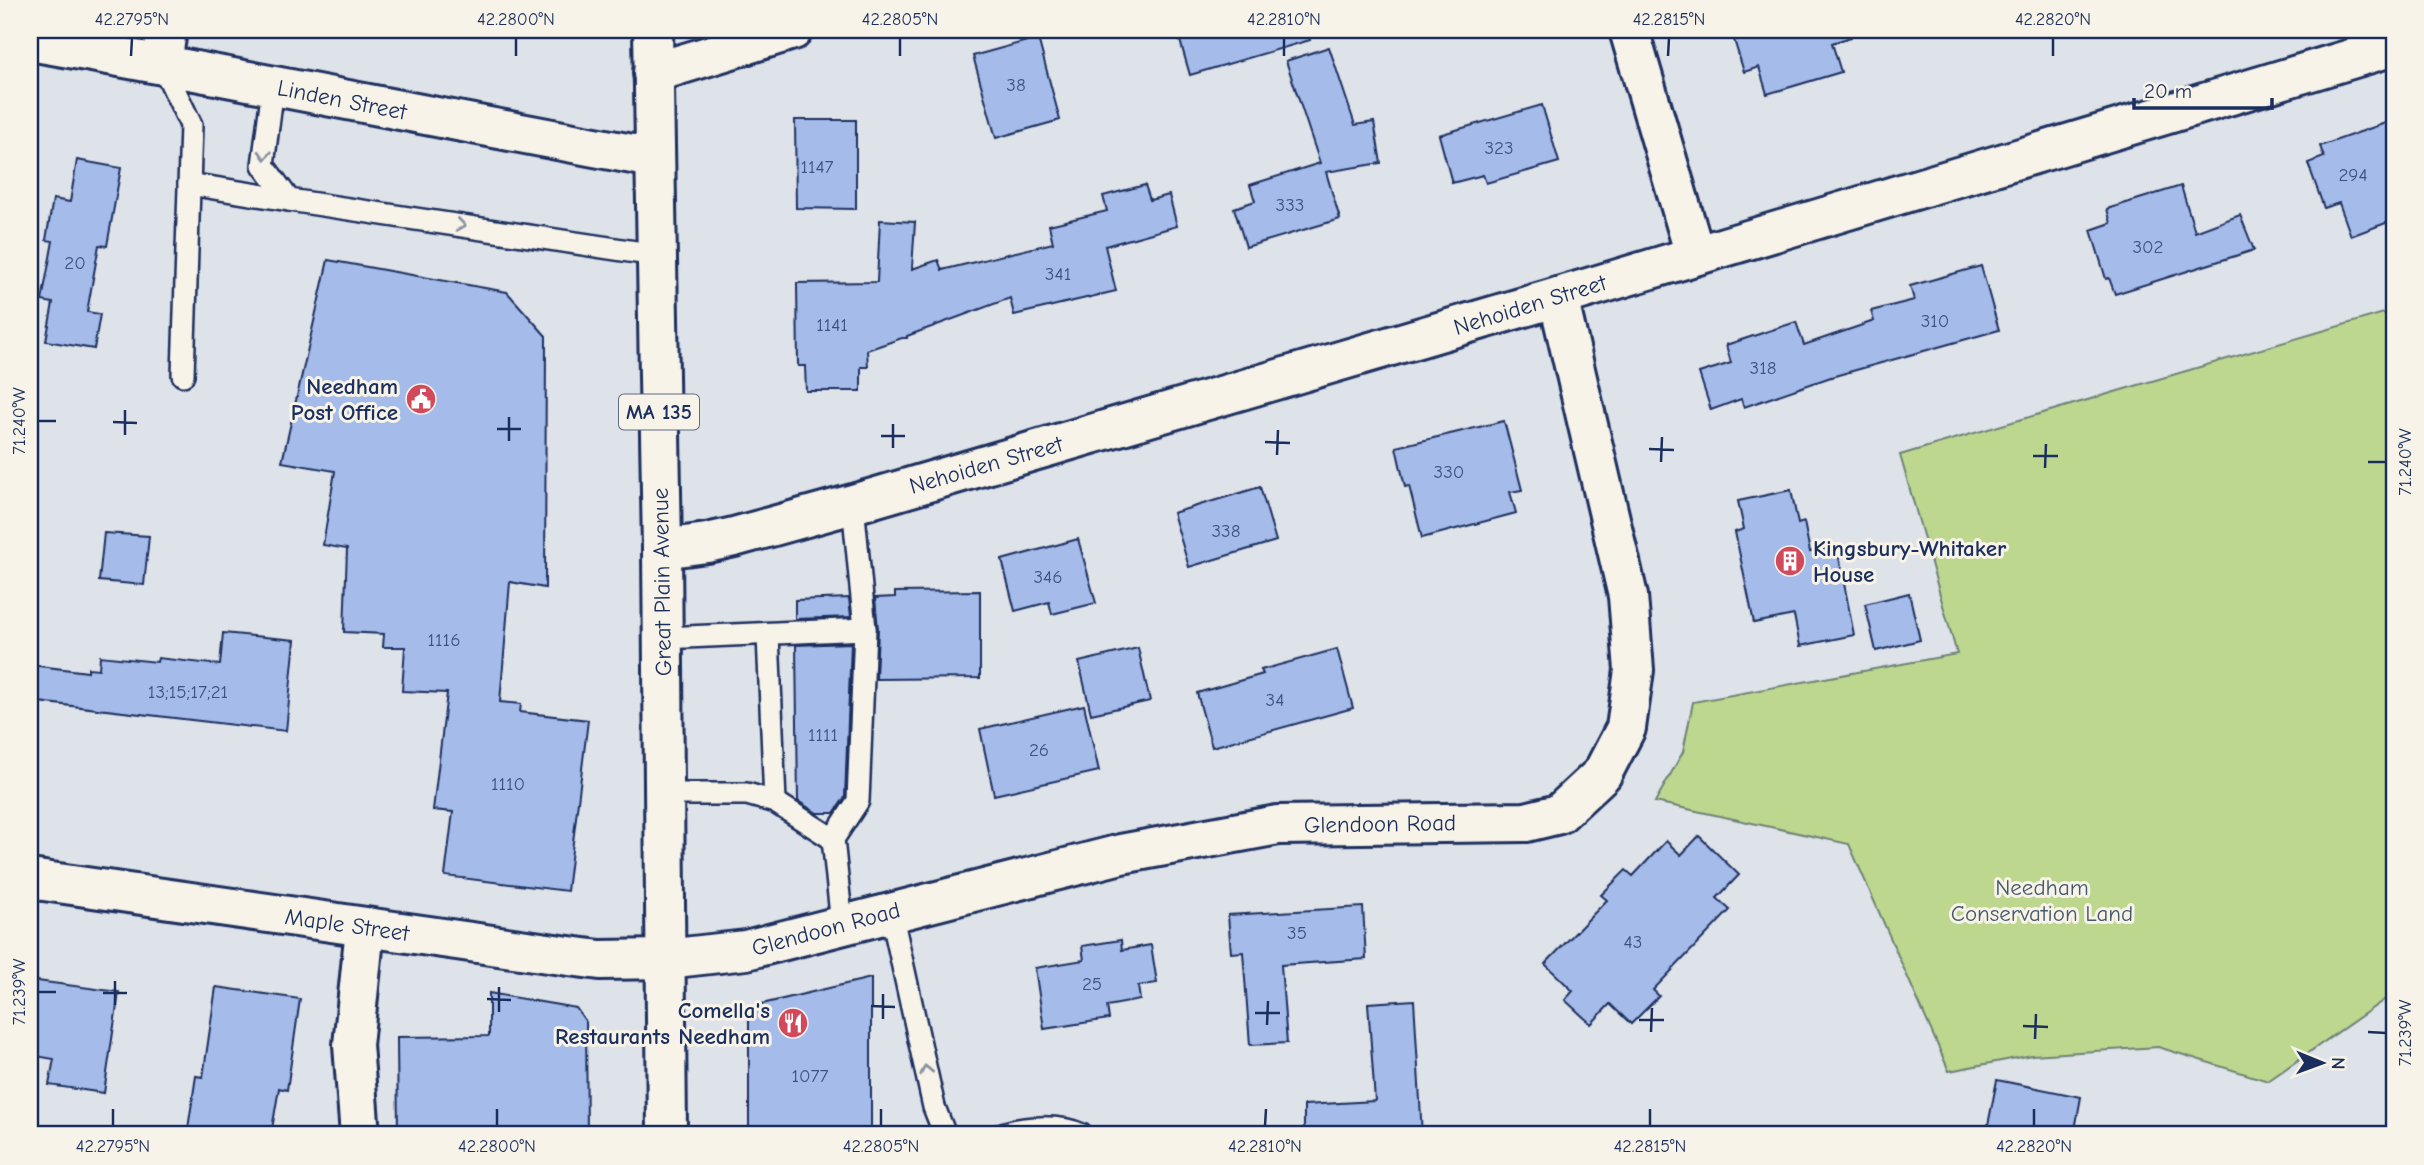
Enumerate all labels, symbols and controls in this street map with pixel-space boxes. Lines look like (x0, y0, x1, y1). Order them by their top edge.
text: 42.2795°N (95, 9, 169, 30)
text: 42.2800°N (477, 9, 555, 30)
text: 42.2805°N (862, 9, 938, 30)
text: 42.2810°N (1247, 9, 1321, 30)
text: 42.2815°N (1633, 9, 1705, 30)
text: 42.2820°N (2015, 9, 2091, 30)
scale bar (2134, 66, 2272, 110)
street label: Linden Street (275, 74, 410, 126)
house number: 38 (1006, 74, 1026, 96)
text: 20 m (2144, 79, 2192, 103)
house number: 323 (1484, 137, 1514, 159)
one-way arrow (258, 150, 273, 161)
house number: 1147 (800, 156, 834, 178)
house number: 294 (2338, 164, 2368, 186)
house number: 333 (1276, 194, 1304, 216)
one-way arrow (455, 218, 466, 233)
house number: 302 (2132, 236, 2164, 258)
house number: 20 (64, 252, 86, 274)
house number: 341 (1045, 263, 1071, 285)
street label: Nehoiden Street (1450, 269, 1611, 341)
house number: 310 (1921, 310, 1949, 332)
house number: 1141 (816, 314, 848, 336)
house number: 318 (1750, 357, 1776, 379)
place label: Needham Post Office (291, 373, 398, 426)
public building icon: Needham Post Office (404, 382, 438, 416)
text: 71.240°W (9, 387, 30, 455)
road number: MA 135 (619, 394, 699, 430)
text: 71.240°W (2395, 428, 2416, 496)
street label: Nehoiden Street (906, 430, 1067, 500)
house number: 330 (1434, 461, 1464, 483)
street label: Great Plain Avenue (647, 488, 677, 676)
house number: 338 (1211, 520, 1241, 542)
place label: Kingsbury-Whitaker House (1813, 535, 2007, 588)
building icon: Kingsbury-Whitaker House (1773, 544, 1807, 578)
house number: 346 (1033, 566, 1063, 588)
house number: 1116 (428, 629, 460, 651)
house number: 13;15;17;21 (148, 681, 228, 703)
house number: 34 (1266, 689, 1284, 711)
house number: 1111 (808, 724, 838, 746)
house number: 26 (1029, 739, 1049, 761)
house number: 1110 (491, 773, 525, 795)
street label: Glendoon Road (1304, 809, 1456, 839)
park label: Needham Conservation Land (1951, 874, 2133, 927)
street label: Glendoon Road (749, 896, 903, 962)
street label: Maple Street (283, 903, 412, 947)
house number: 35 (1287, 922, 1307, 944)
house number: 43 (1624, 931, 1642, 953)
text: 71.239°W (9, 958, 30, 1025)
house number: 25 (1082, 973, 1102, 995)
place label: Comella's Restaurants Needham (555, 997, 770, 1050)
text: 71.239°W (2395, 999, 2416, 1066)
restaurant icon: Comella's Restaurants Needham (776, 1006, 810, 1040)
north arrow (2288, 1028, 2358, 1098)
text: N (2327, 1057, 2349, 1070)
one-way arrow (919, 1064, 934, 1076)
house number: 1077 (791, 1065, 829, 1087)
text: 42.2795°N (76, 1136, 150, 1157)
text: 42.2800°N (458, 1136, 536, 1157)
text: 42.2805°N (843, 1136, 919, 1157)
text: 42.2810°N (1228, 1136, 1302, 1157)
text: 42.2815°N (1614, 1136, 1686, 1157)
text: 42.2820°N (1996, 1136, 2072, 1157)

